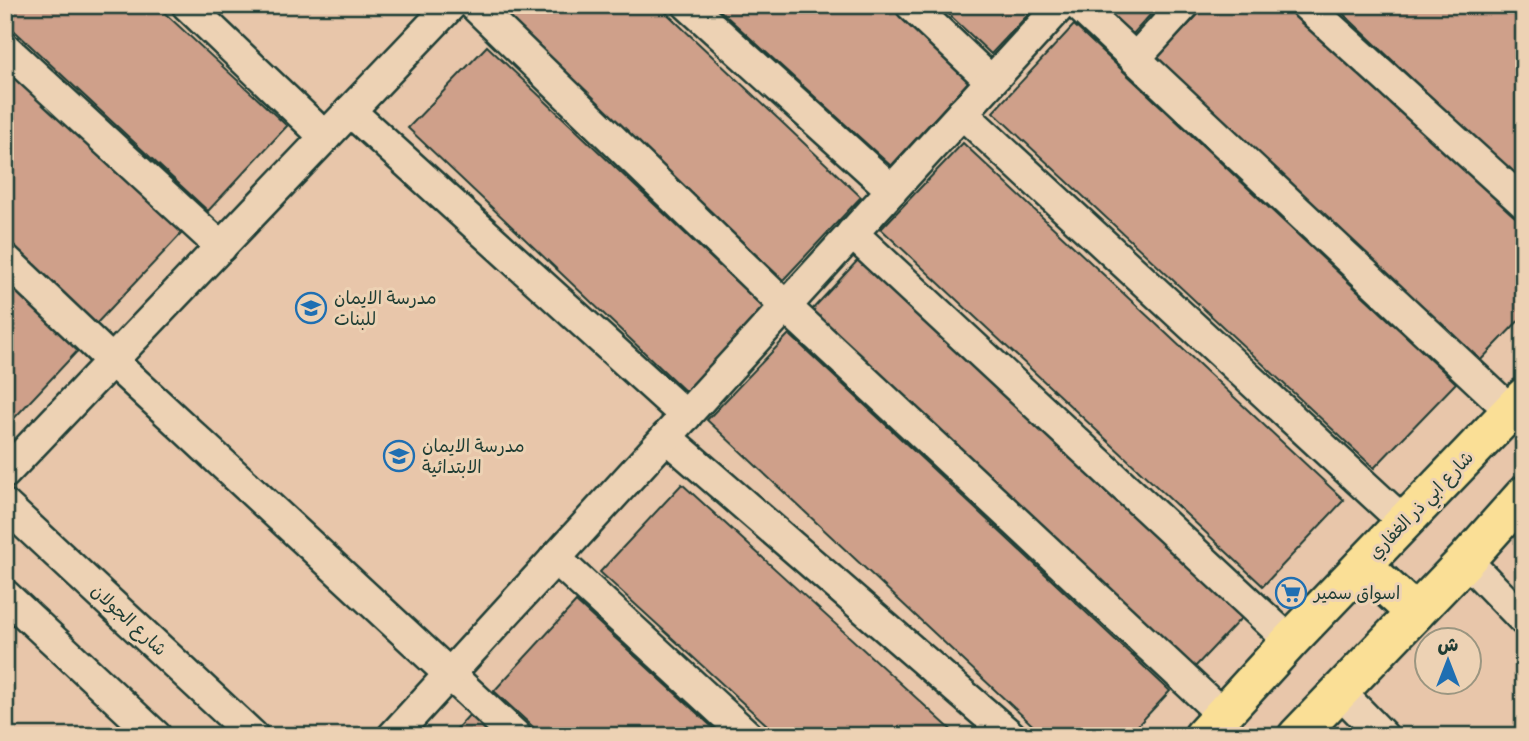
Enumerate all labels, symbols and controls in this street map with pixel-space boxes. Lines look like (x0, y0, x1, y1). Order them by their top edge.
place label: مدرسة الايمان للبنات (334, 286, 437, 330)
school or university icon: مدرسة الايمان للبنات (294, 291, 328, 325)
place label: مدرسة الايمان الابتدائية (422, 434, 525, 478)
school or university icon: مدرسة الايمان الابتدائية (382, 439, 416, 473)
street label: شارع ابي ذر الغفاري (1363, 446, 1482, 567)
supermarket icon: اسواق سمير (1274, 576, 1308, 610)
street label: شارع الجولان (86, 579, 172, 661)
place label: اسواق سمير (1312, 581, 1400, 604)
north arrow (1414, 626, 1484, 696)
text: ش (1438, 632, 1459, 656)

